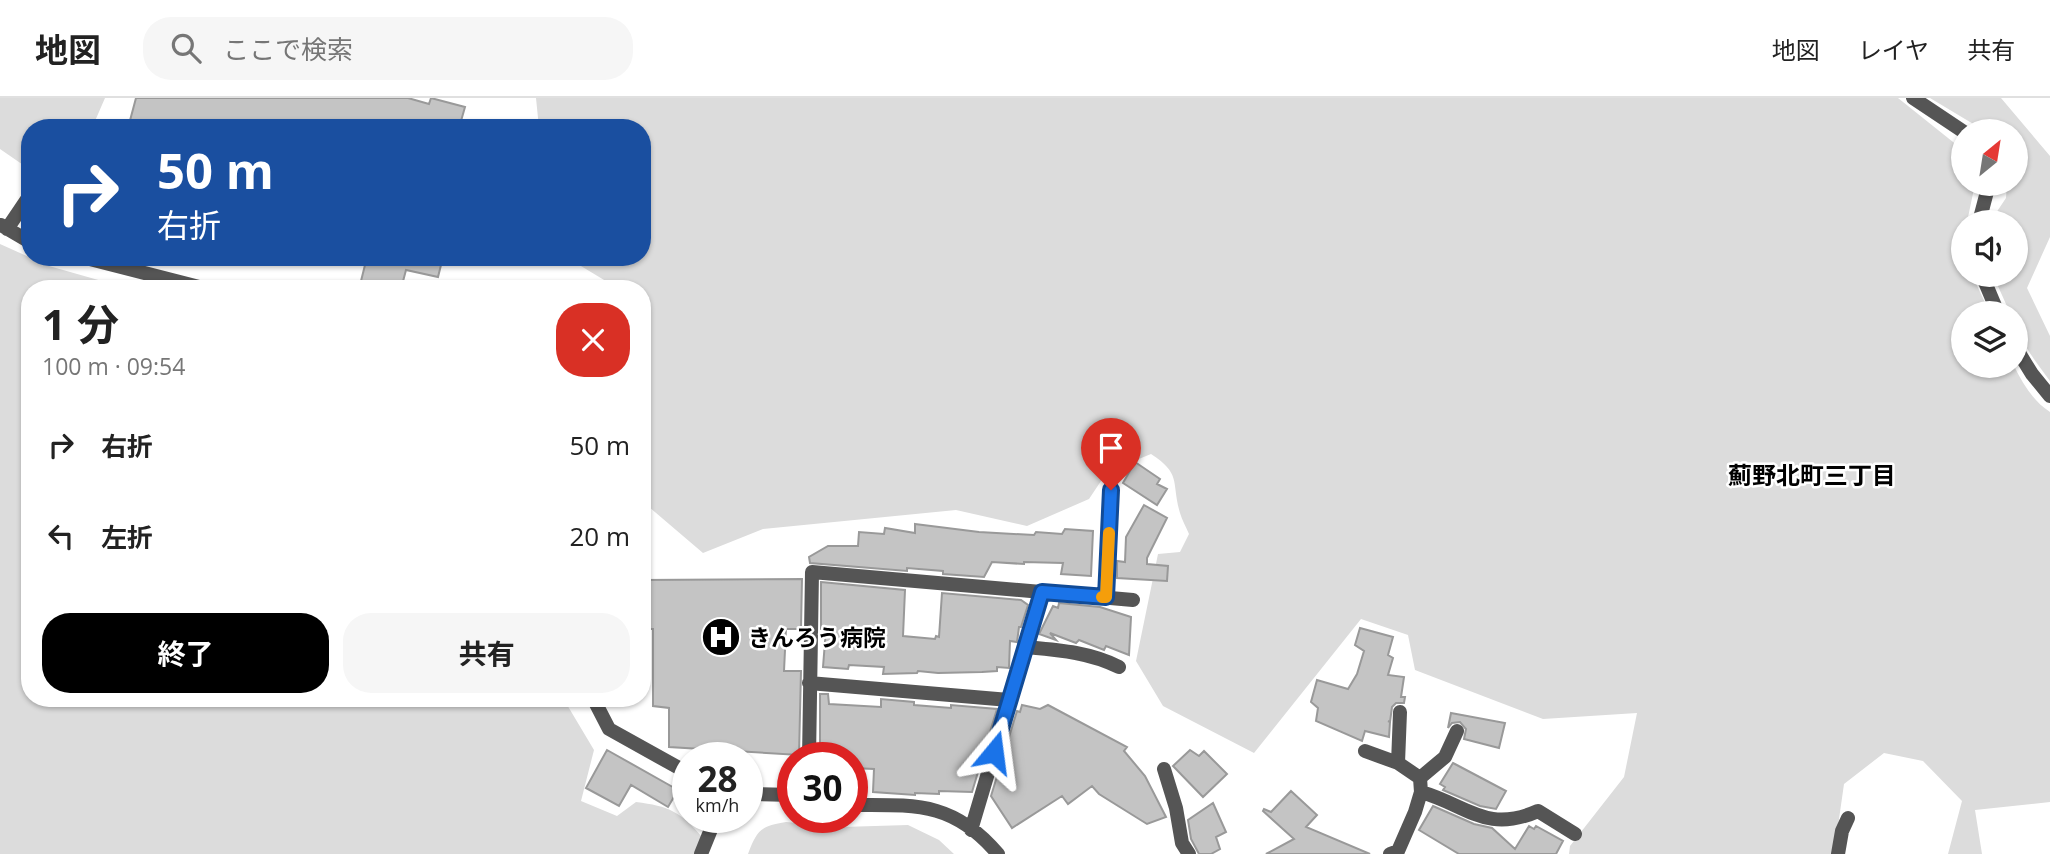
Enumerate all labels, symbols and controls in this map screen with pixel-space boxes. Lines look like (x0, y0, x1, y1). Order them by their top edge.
search box (143, 17, 633, 80)
text: 地図 (35, 27, 101, 72)
icon: search (167, 29, 205, 67)
text: ここで検索 (223, 31, 353, 67)
text: 地図 (1772, 33, 1820, 66)
text: レイヤ (1858, 33, 1929, 66)
text: 共有 (1967, 33, 2015, 66)
north arrow (1951, 119, 2028, 196)
map controls (1951, 119, 2028, 378)
text: 50 m (157, 137, 274, 203)
icon: right (42, 147, 133, 238)
text: 右折 (157, 203, 221, 246)
button: sound (1951, 210, 2028, 287)
text: 1 分 (42, 295, 119, 352)
button: layers (1951, 301, 2028, 378)
button: close (556, 303, 630, 377)
text: 100 m · 09:54 (42, 350, 185, 382)
pin (1081, 418, 1141, 490)
icon: right (42, 426, 80, 464)
text: 50 m (569, 427, 630, 463)
text: 右折 (101, 428, 153, 464)
icon: arrive (1092, 429, 1130, 467)
district label: 薊野北町三丁目 (1728, 458, 1896, 491)
icon: left (42, 517, 80, 555)
text: 20 m (569, 518, 630, 554)
text: 左折 (101, 519, 153, 555)
button: 終了 (42, 613, 329, 693)
button: 共有 (343, 613, 630, 693)
hospital icon: きんろう病院 (700, 616, 742, 658)
place label: きんろう病院 (748, 621, 886, 653)
position arrow (957, 715, 1031, 789)
speed limit sign: 30 (777, 742, 868, 833)
text: 28 (697, 755, 738, 802)
text: km/h (696, 793, 739, 817)

